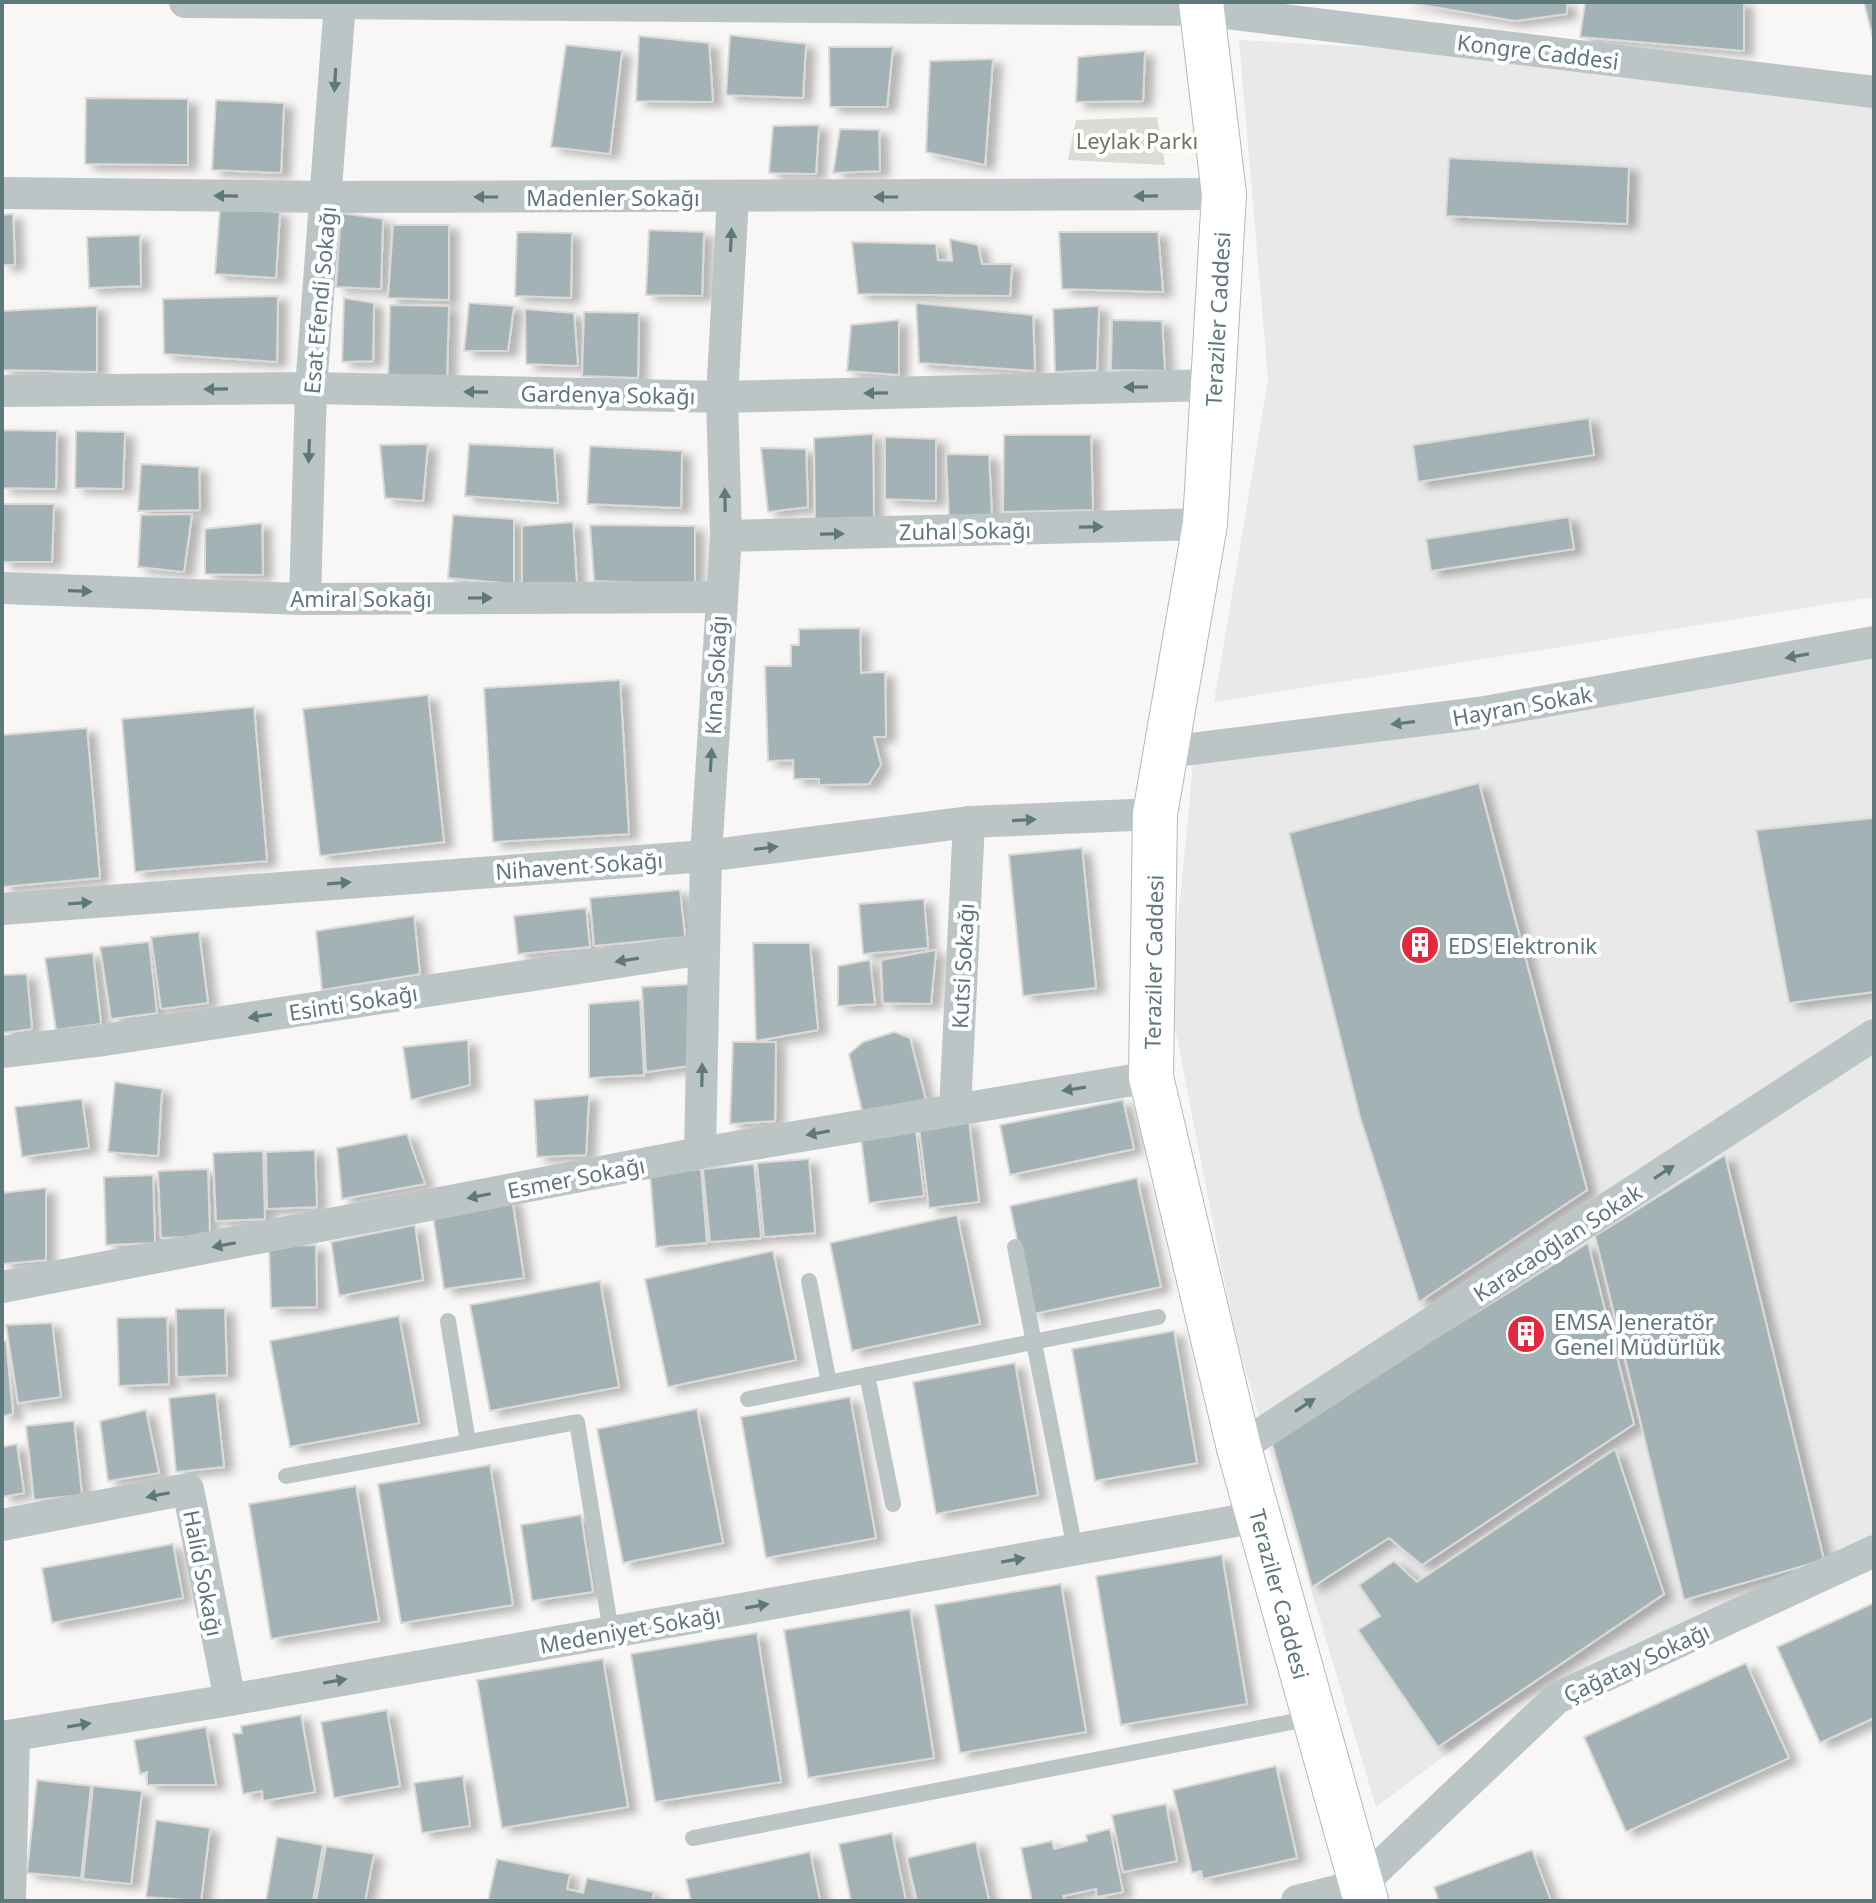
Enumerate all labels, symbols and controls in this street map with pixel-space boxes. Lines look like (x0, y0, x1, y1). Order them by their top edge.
street label: Kongre Caddesi (1455, 26, 1621, 76)
one-way arrow (328, 68, 341, 93)
park label: Leylak Parkı (1076, 125, 1198, 155)
street label: Madenler Sokağı (526, 182, 700, 212)
one-way arrow (213, 189, 238, 202)
one-way arrow (1133, 189, 1158, 202)
one-way arrow (473, 191, 498, 203)
one-way arrow (873, 191, 898, 203)
street label: Esat Efendi Sokağı (296, 205, 342, 395)
one-way arrow (724, 227, 737, 252)
street label: Teraziler Caddesi (1197, 231, 1237, 407)
street label: Gardenya Sokağı (520, 377, 696, 411)
one-way arrow (1123, 380, 1148, 393)
one-way arrow (203, 383, 228, 395)
one-way arrow (463, 385, 488, 398)
one-way arrow (863, 387, 888, 399)
one-way arrow (303, 439, 316, 464)
one-way arrow (718, 487, 731, 512)
street label: Zuhal Sokağı (899, 514, 1031, 546)
one-way arrow (1079, 521, 1104, 533)
one-way arrow (820, 527, 845, 540)
street label: Amiral Sokağı (290, 583, 432, 613)
one-way arrow (68, 584, 93, 597)
one-way arrow (468, 592, 493, 604)
street label: Kına Sokağı (697, 614, 733, 736)
one-way arrow (1784, 650, 1809, 662)
street label: Hayran Sokak (1450, 678, 1594, 732)
one-way arrow (1390, 716, 1415, 729)
one-way arrow (705, 747, 718, 772)
one-way arrow (1012, 813, 1037, 826)
one-way arrow (753, 841, 778, 854)
street label: Nihavent Sokağı (494, 844, 664, 886)
street label: Teraziler Caddesi (1136, 874, 1170, 1050)
one-way arrow (327, 876, 352, 889)
one-way arrow (68, 896, 93, 909)
street label: Kutsi Sokağı (944, 902, 980, 1030)
building icon: EDS Elektronik (1399, 924, 1441, 966)
place label: EDS Elektronik (1448, 930, 1597, 960)
one-way arrow (614, 954, 639, 967)
street label: Esinti Sokağı (286, 977, 420, 1027)
one-way arrow (247, 1010, 272, 1023)
one-way arrow (695, 1062, 708, 1087)
one-way arrow (1061, 1084, 1086, 1096)
one-way arrow (805, 1127, 830, 1139)
street label: Esmer Sokağı (505, 1149, 647, 1205)
one-way arrow (1653, 1165, 1674, 1180)
street label: Karacaoğlan Sokak (1467, 1176, 1647, 1308)
one-way arrow (467, 1190, 492, 1202)
one-way arrow (211, 1239, 236, 1251)
place label: EMSA Jeneratör Genel Müdürlük (1554, 1306, 1721, 1361)
building icon: EMSA Jeneratör Genel Müdürlük (1505, 1313, 1547, 1355)
one-way arrow (1294, 1398, 1315, 1413)
one-way arrow (145, 1489, 170, 1502)
street label: Teraziler Caddesi (1243, 1506, 1317, 1682)
street label: Halid Sokağı (177, 1507, 231, 1639)
one-way arrow (1000, 1554, 1025, 1566)
street label: Medeniyet Sokağı (537, 1598, 723, 1660)
one-way arrow (744, 1600, 769, 1612)
street label: Çağatay Sokağı (1558, 1615, 1714, 1709)
one-way arrow (323, 1675, 348, 1687)
one-way arrow (67, 1718, 92, 1731)

